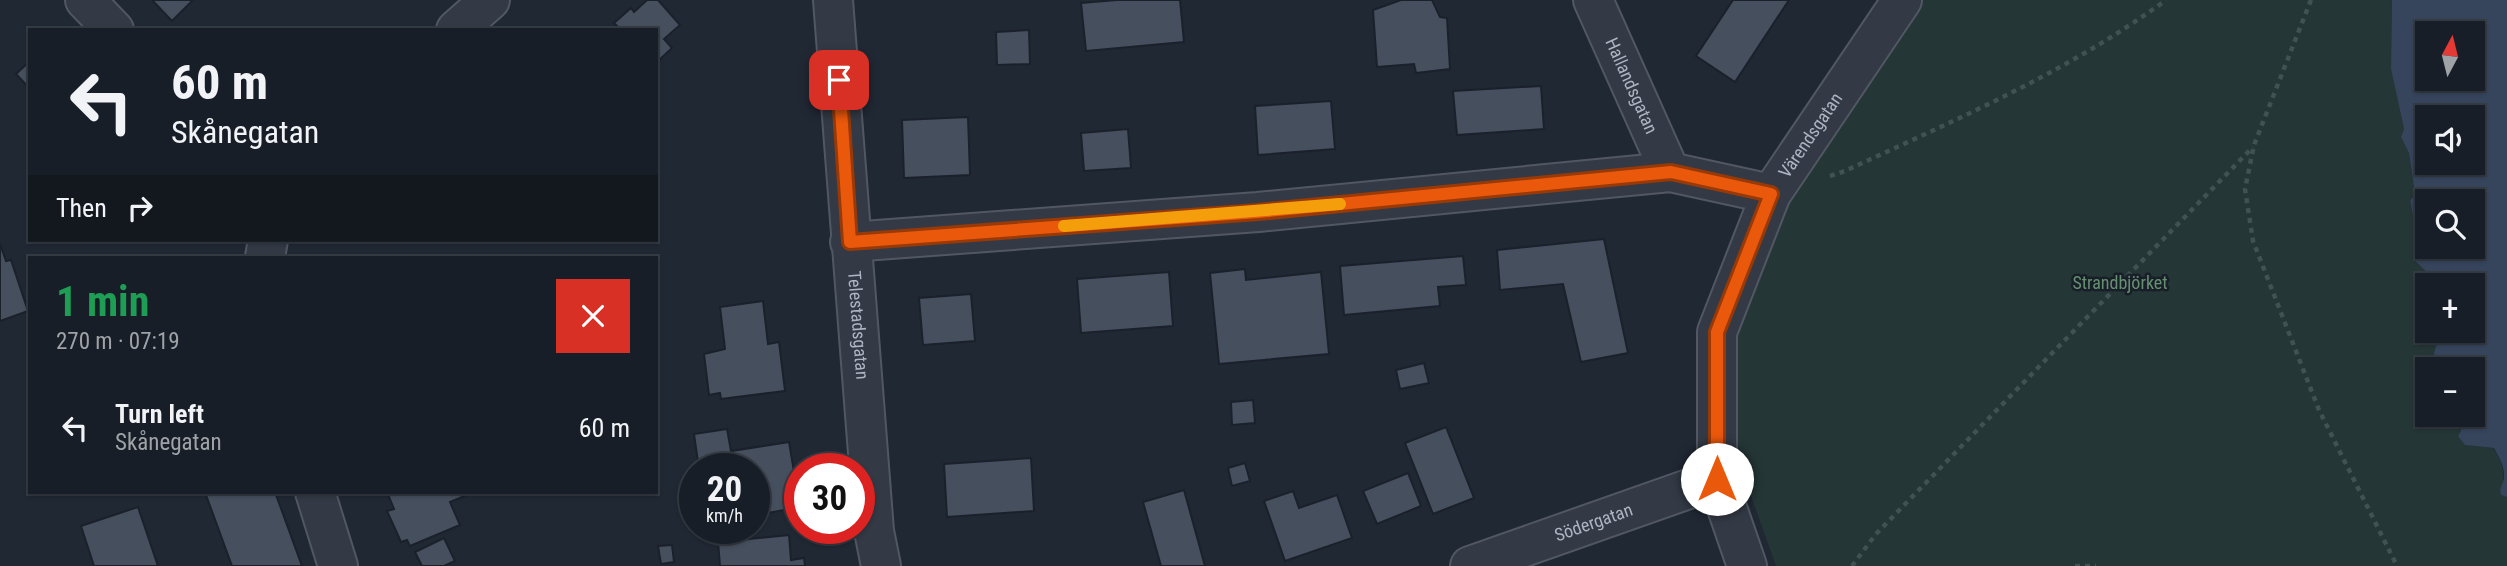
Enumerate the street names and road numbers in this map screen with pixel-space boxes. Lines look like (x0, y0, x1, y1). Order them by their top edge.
street label: Hallandsgatan (1601, 34, 1662, 137)
street label: Värendsgatan (1774, 89, 1846, 182)
street label: Telestadsgatan (844, 270, 873, 380)
street label: Södergatan (1552, 499, 1635, 545)

